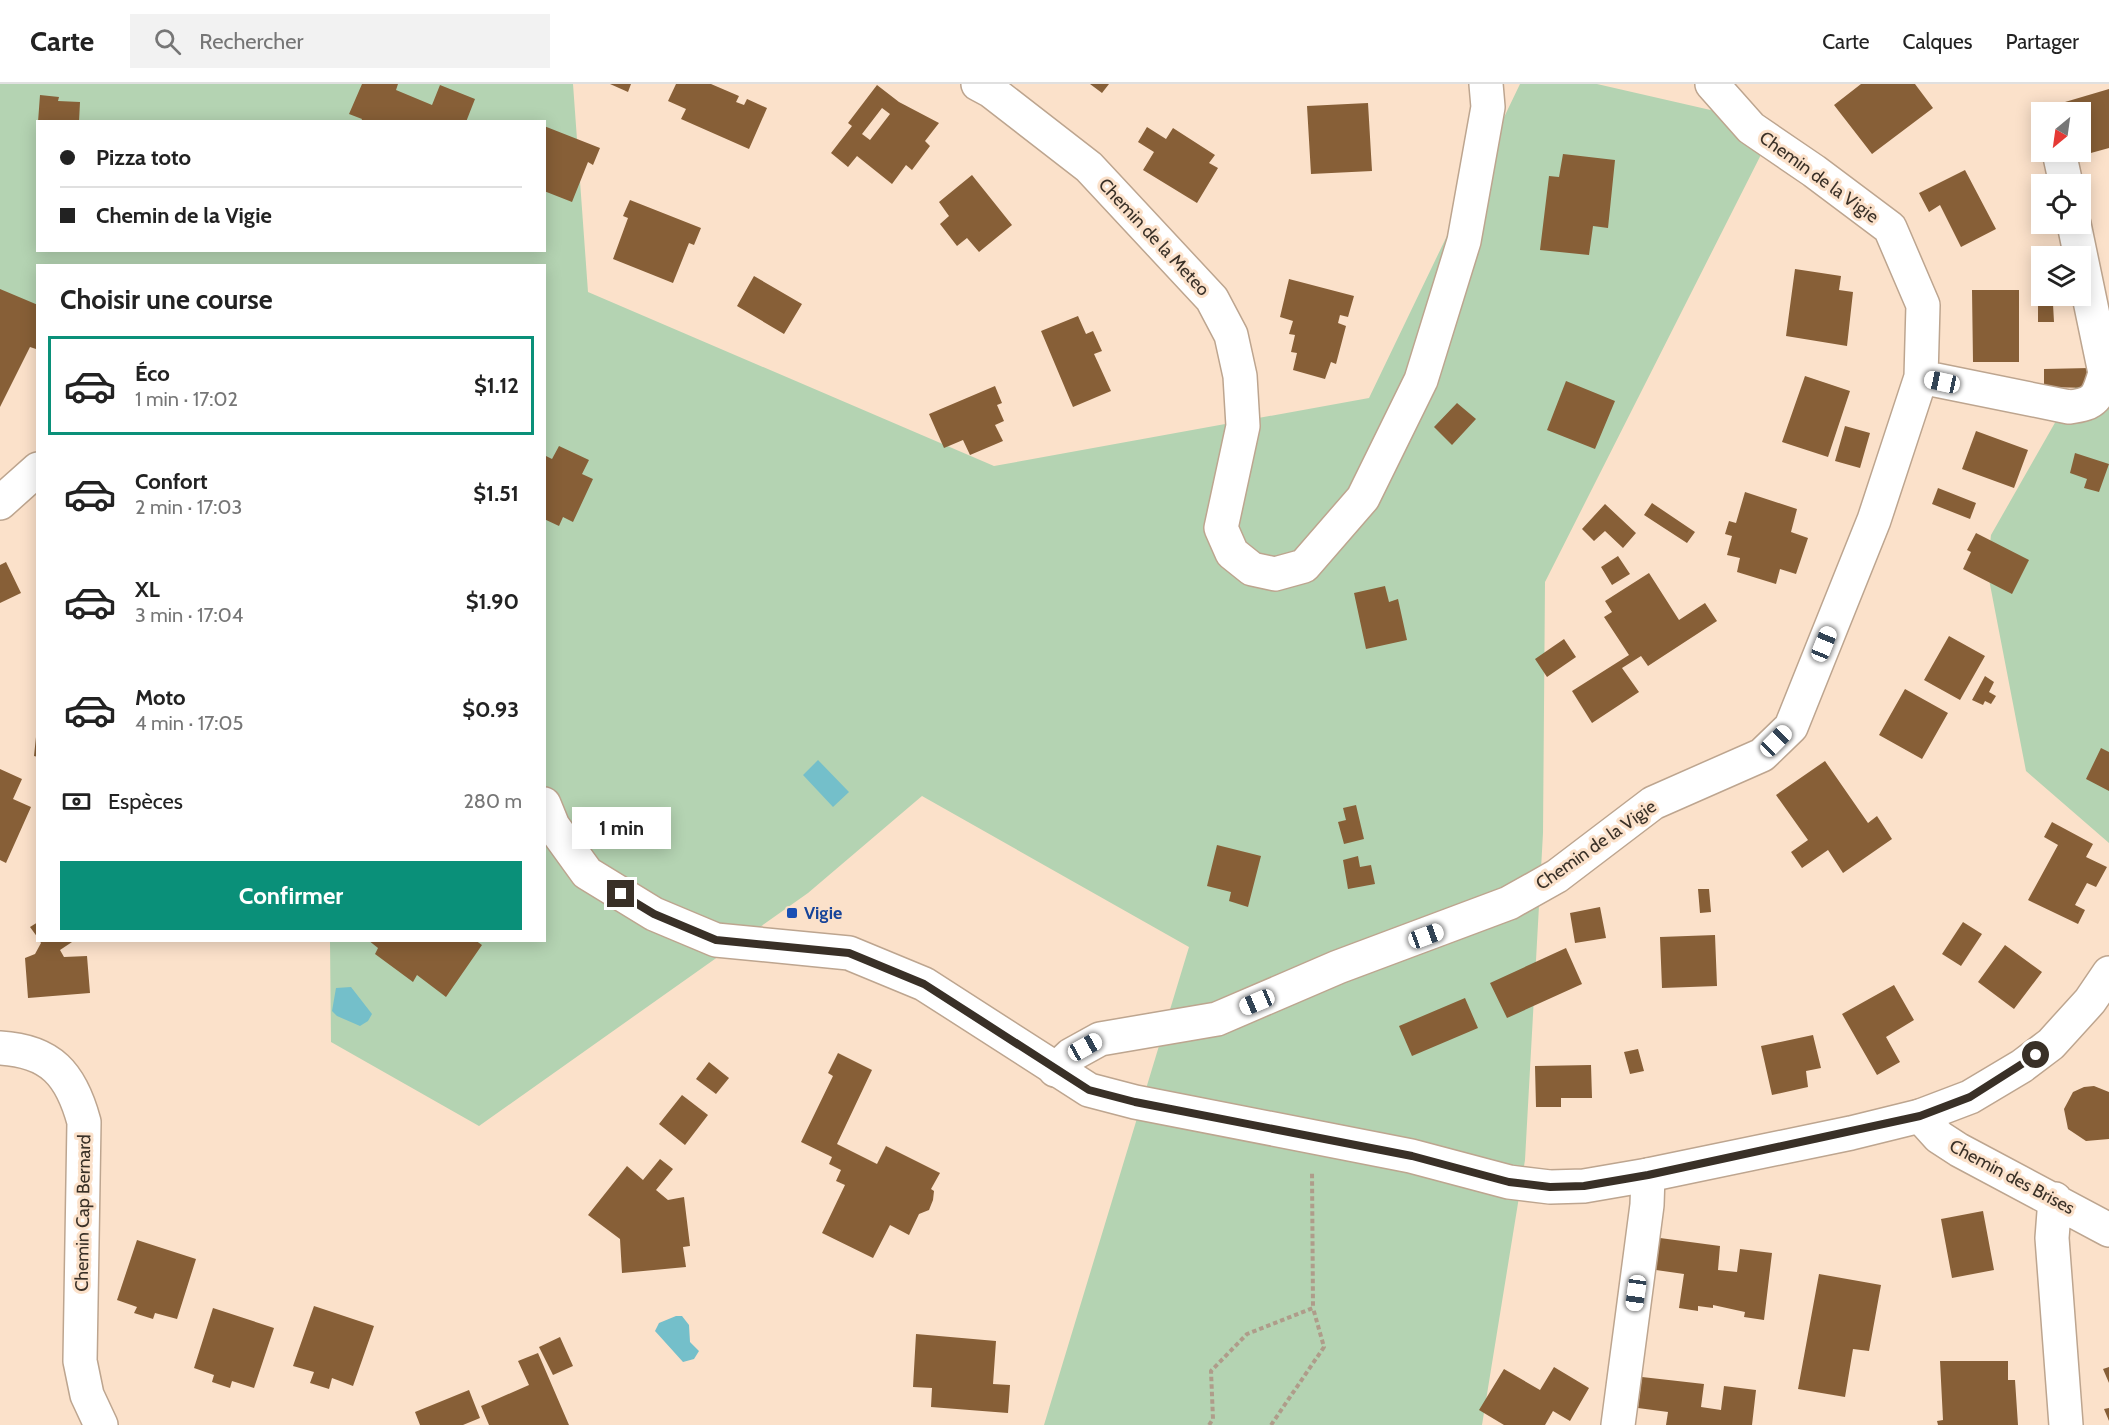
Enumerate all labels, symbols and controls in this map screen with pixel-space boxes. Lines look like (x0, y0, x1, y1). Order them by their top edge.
search box (130, 14, 550, 68)
text: Carte (30, 24, 94, 58)
icon: search (151, 25, 184, 58)
text: Rechercher (199, 28, 303, 55)
text: Carte (1822, 29, 1870, 54)
text: Calques (1903, 29, 1973, 54)
text: Partager (2006, 29, 2079, 54)
north arrow (2031, 102, 2091, 162)
map controls (2031, 102, 2091, 306)
street label: Chemin de la Vigie (1755, 126, 1883, 228)
text: Pizza toto (96, 144, 191, 171)
street label: Chemin de la Meteo (1094, 174, 1214, 300)
button: locate (2031, 174, 2091, 234)
text: Chemin de la Vigie (96, 202, 272, 229)
button: layers (2031, 246, 2091, 306)
text: Choisir une course (60, 283, 273, 316)
icon: car (63, 359, 117, 413)
text: Éco (135, 360, 170, 387)
car (1923, 369, 1961, 395)
text: $1.12 (474, 372, 519, 399)
text: 1 min · 17:02 (135, 387, 238, 411)
icon: car (63, 467, 117, 521)
text: Confort (135, 468, 208, 495)
text: $1.51 (473, 480, 519, 507)
text: 2 min · 17:03 (135, 495, 242, 519)
icon: car (63, 575, 117, 629)
text: XL (135, 576, 160, 603)
text: $1.90 (466, 588, 519, 615)
text: 3 min · 17:04 (135, 603, 243, 627)
car (1809, 624, 1839, 664)
icon: car (63, 683, 117, 737)
text: Moto (135, 684, 186, 711)
text: $0.93 (462, 696, 519, 723)
text: 4 min · 17:05 (135, 711, 243, 735)
car (1757, 722, 1795, 760)
icon: cash (60, 785, 93, 818)
text: Espèces (108, 788, 183, 815)
text: 280 m (463, 789, 522, 813)
street label: Chemin de la Vigie (1532, 795, 1660, 895)
callout: 1 min (572, 807, 670, 849)
text: 1 min (599, 816, 644, 840)
button: Confirmer (60, 861, 522, 930)
route end (607, 880, 634, 907)
place label: Vigie (804, 902, 842, 924)
marker: Vigie (785, 906, 799, 920)
car (1406, 921, 1446, 951)
car (1237, 987, 1277, 1017)
car (1065, 1030, 1105, 1064)
route start (2022, 1041, 2049, 1068)
street label: Chemin Cap Bernard (71, 1134, 95, 1292)
street label: Chemin des Brises (1946, 1135, 2078, 1219)
car (1625, 1274, 1647, 1312)

